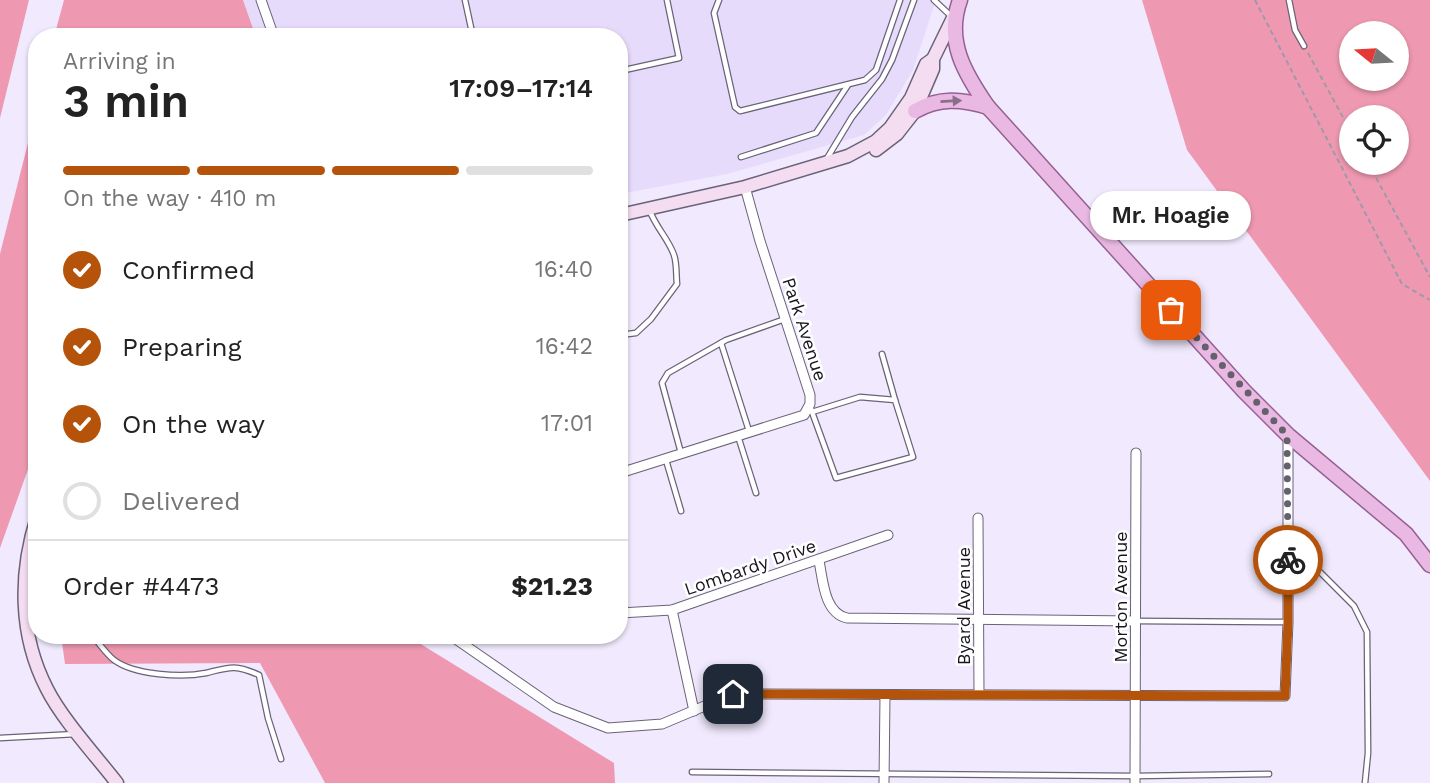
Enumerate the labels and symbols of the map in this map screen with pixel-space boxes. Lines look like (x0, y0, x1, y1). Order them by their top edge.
north arrow (1339, 21, 1409, 91)
one-way arrow (940, 96, 962, 107)
callout: Mr. Hoagie (1090, 191, 1252, 240)
street label: Park Avenue (778, 275, 832, 383)
pin (1141, 280, 1201, 340)
courier (1253, 525, 1323, 595)
street label: Morton Avenue (1110, 531, 1131, 663)
street label: Lombardy Drive (681, 535, 819, 599)
street label: Byard Avenue (953, 547, 974, 665)
pin (703, 664, 763, 724)

